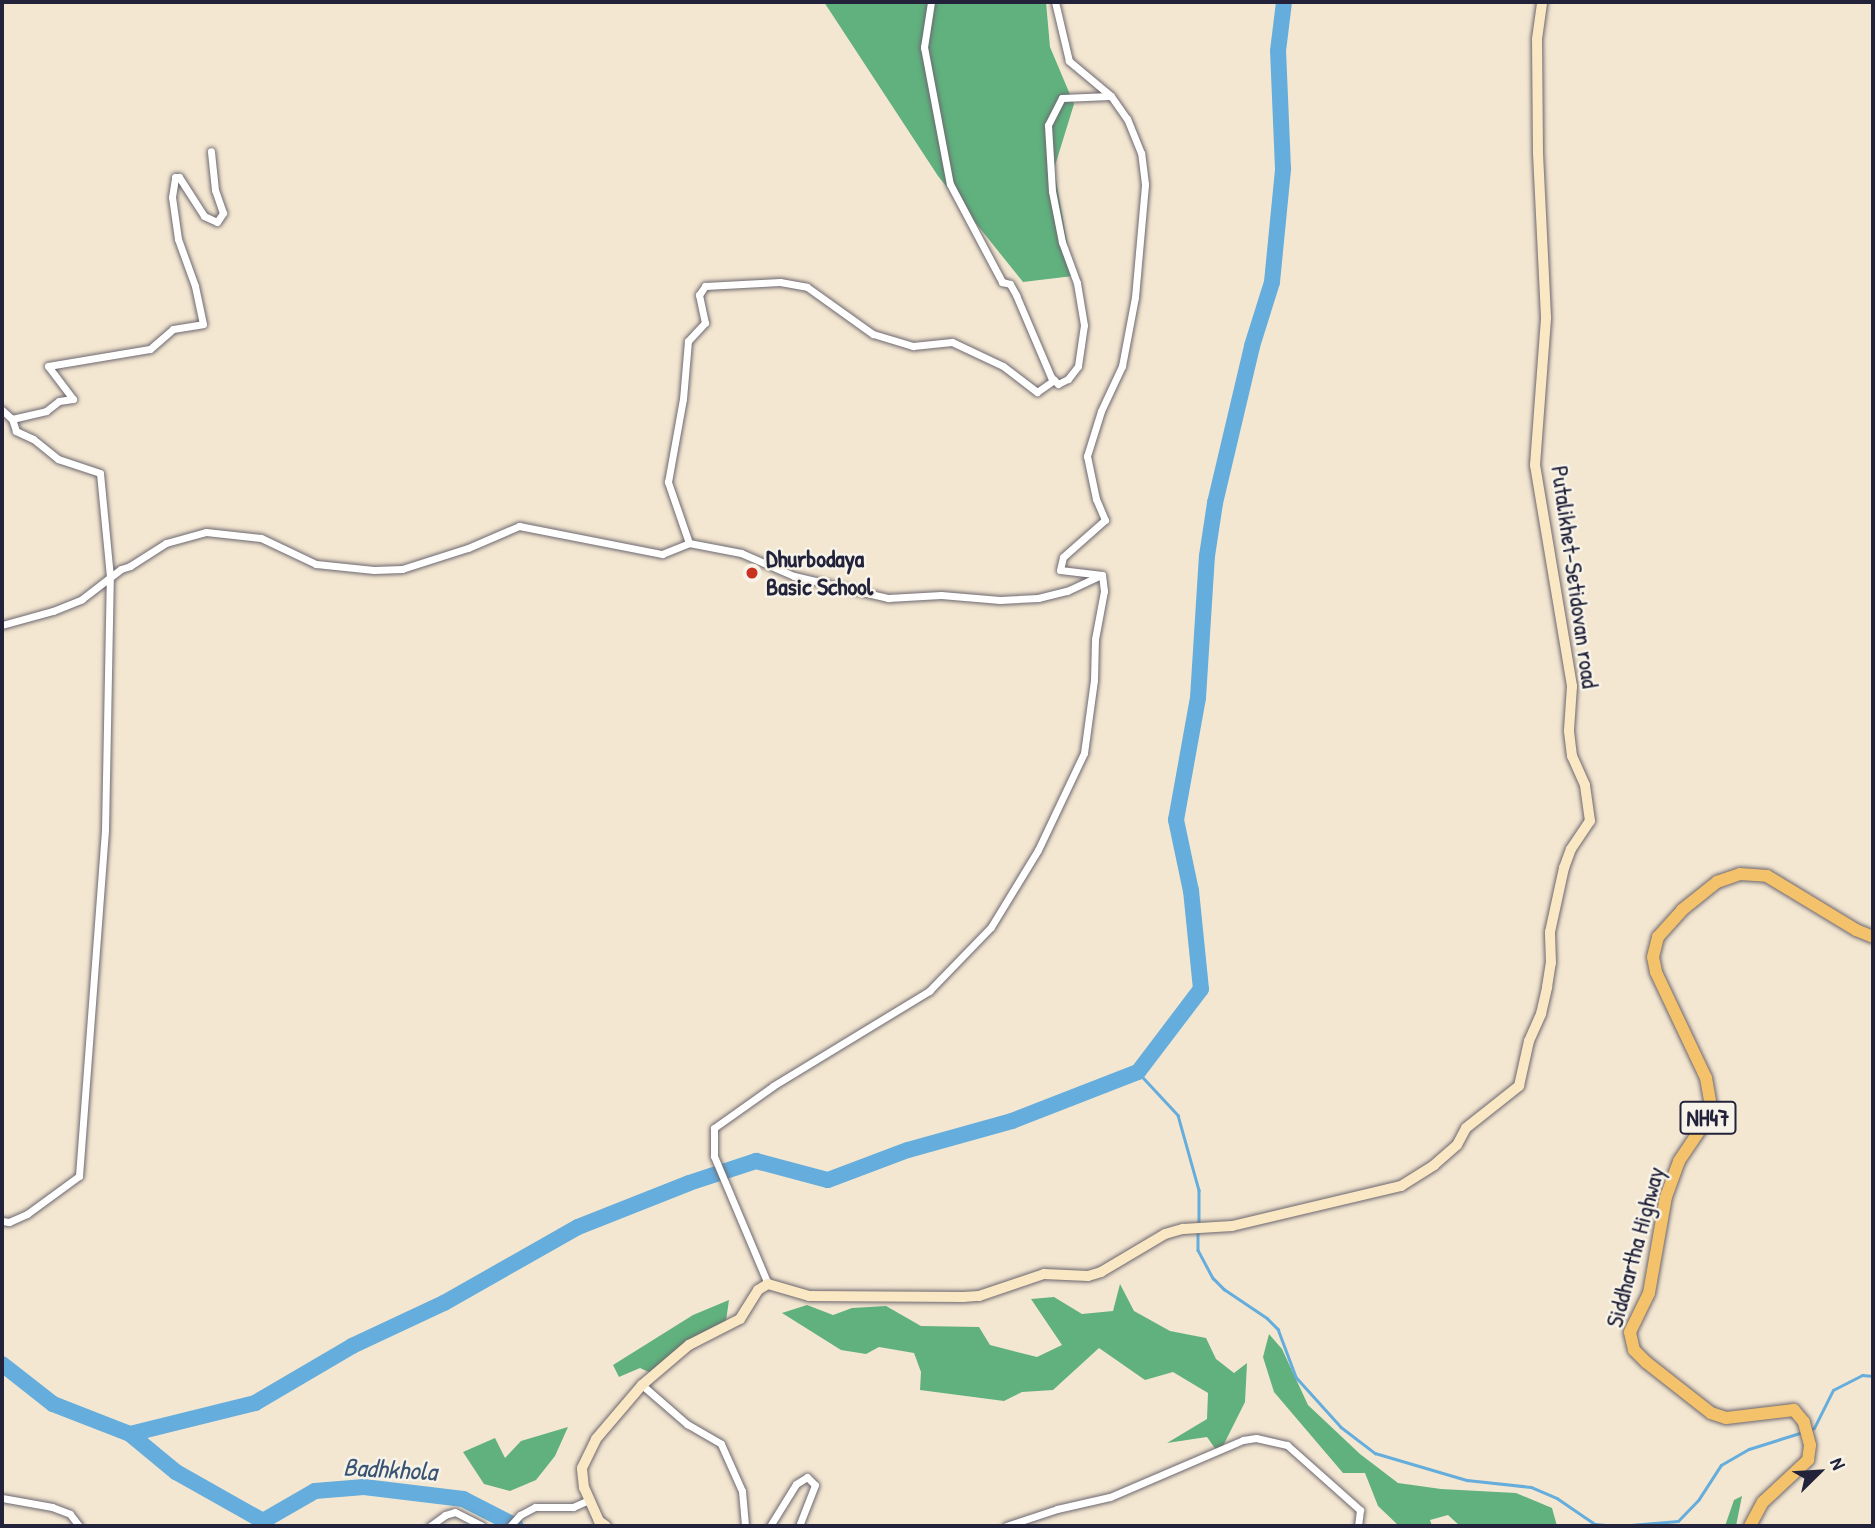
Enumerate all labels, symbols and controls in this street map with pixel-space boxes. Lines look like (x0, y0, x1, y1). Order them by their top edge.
street label: Putalikhet-Setidovan road (1545, 464, 1605, 690)
place label: Dhurbodaya Basic School (766, 545, 873, 601)
marker: Dhurbodaya Basic School (744, 565, 760, 581)
road number: NH47 (1678, 1098, 1738, 1138)
street label: Siddhartha Highway (1600, 1164, 1670, 1330)
north arrow (1784, 1437, 1854, 1507)
water label: Badhkhola (342, 1451, 438, 1487)
text: N (1824, 1454, 1852, 1473)

